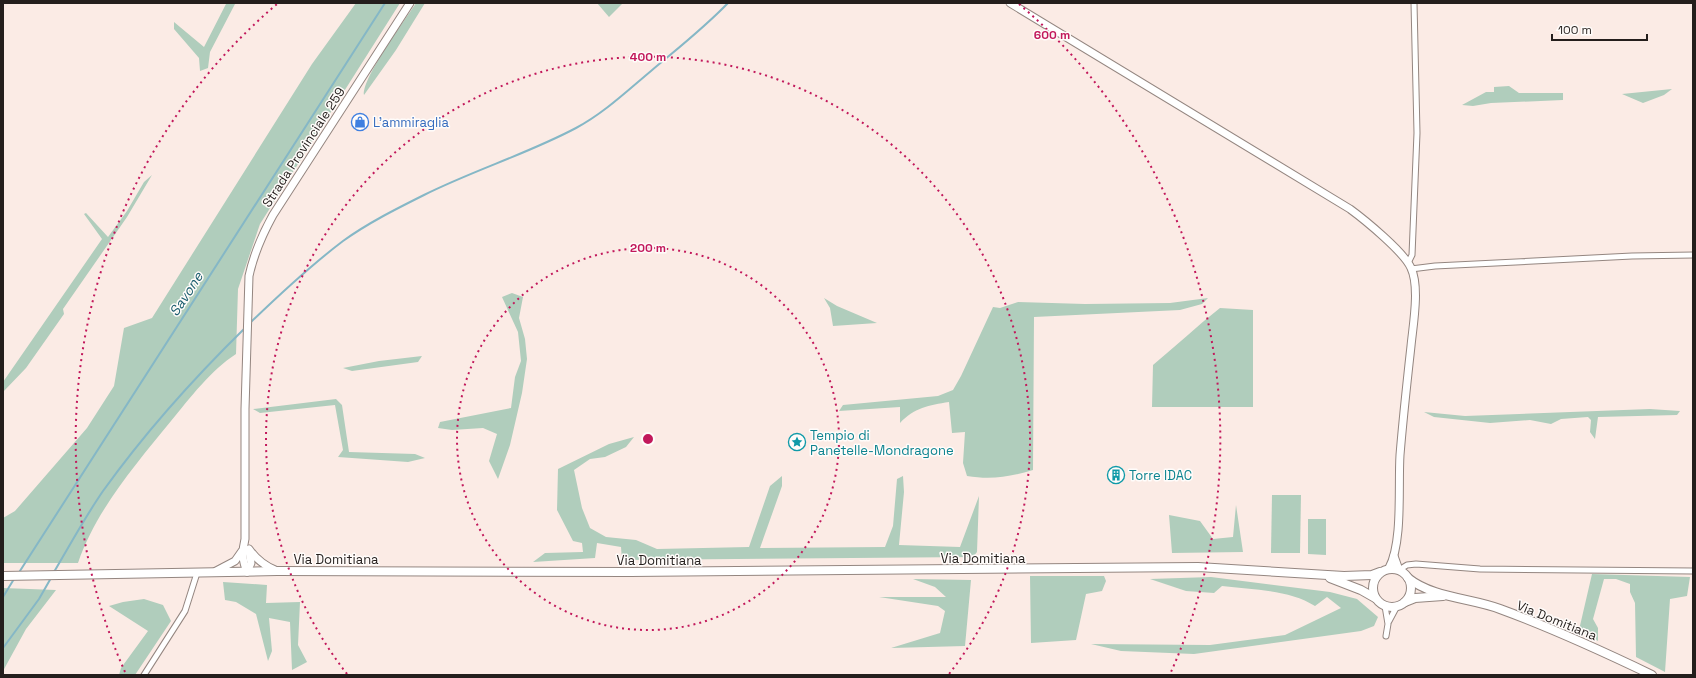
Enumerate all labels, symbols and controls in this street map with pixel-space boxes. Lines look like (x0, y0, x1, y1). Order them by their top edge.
scale bar (1552, 16, 1647, 42)
text: 100 m (1558, 22, 1592, 38)
text: 600 m (1034, 27, 1070, 43)
text: 400 m (630, 49, 666, 65)
street label: Strada Provinciale 259 (258, 84, 349, 211)
shop icon: L'ammiraglia (350, 112, 370, 132)
place label: L'ammiraglia (373, 114, 449, 131)
text: 200 m (630, 240, 666, 256)
water label: Savone (165, 268, 207, 319)
place label: Tempio di Panetelle-Mondragone (810, 427, 954, 459)
centre of rings (641, 432, 655, 446)
place icon: Tempio di Panetelle-Mondragone (787, 432, 807, 452)
building icon: Torre IDAC (1106, 465, 1126, 485)
place label: Torre IDAC (1129, 467, 1192, 484)
street label: Via Domitiana (940, 550, 1026, 567)
street label: Via Domitiana (293, 551, 379, 568)
street label: Via Domitiana (616, 552, 702, 569)
street label: Via Domitiana (1514, 597, 1600, 644)

